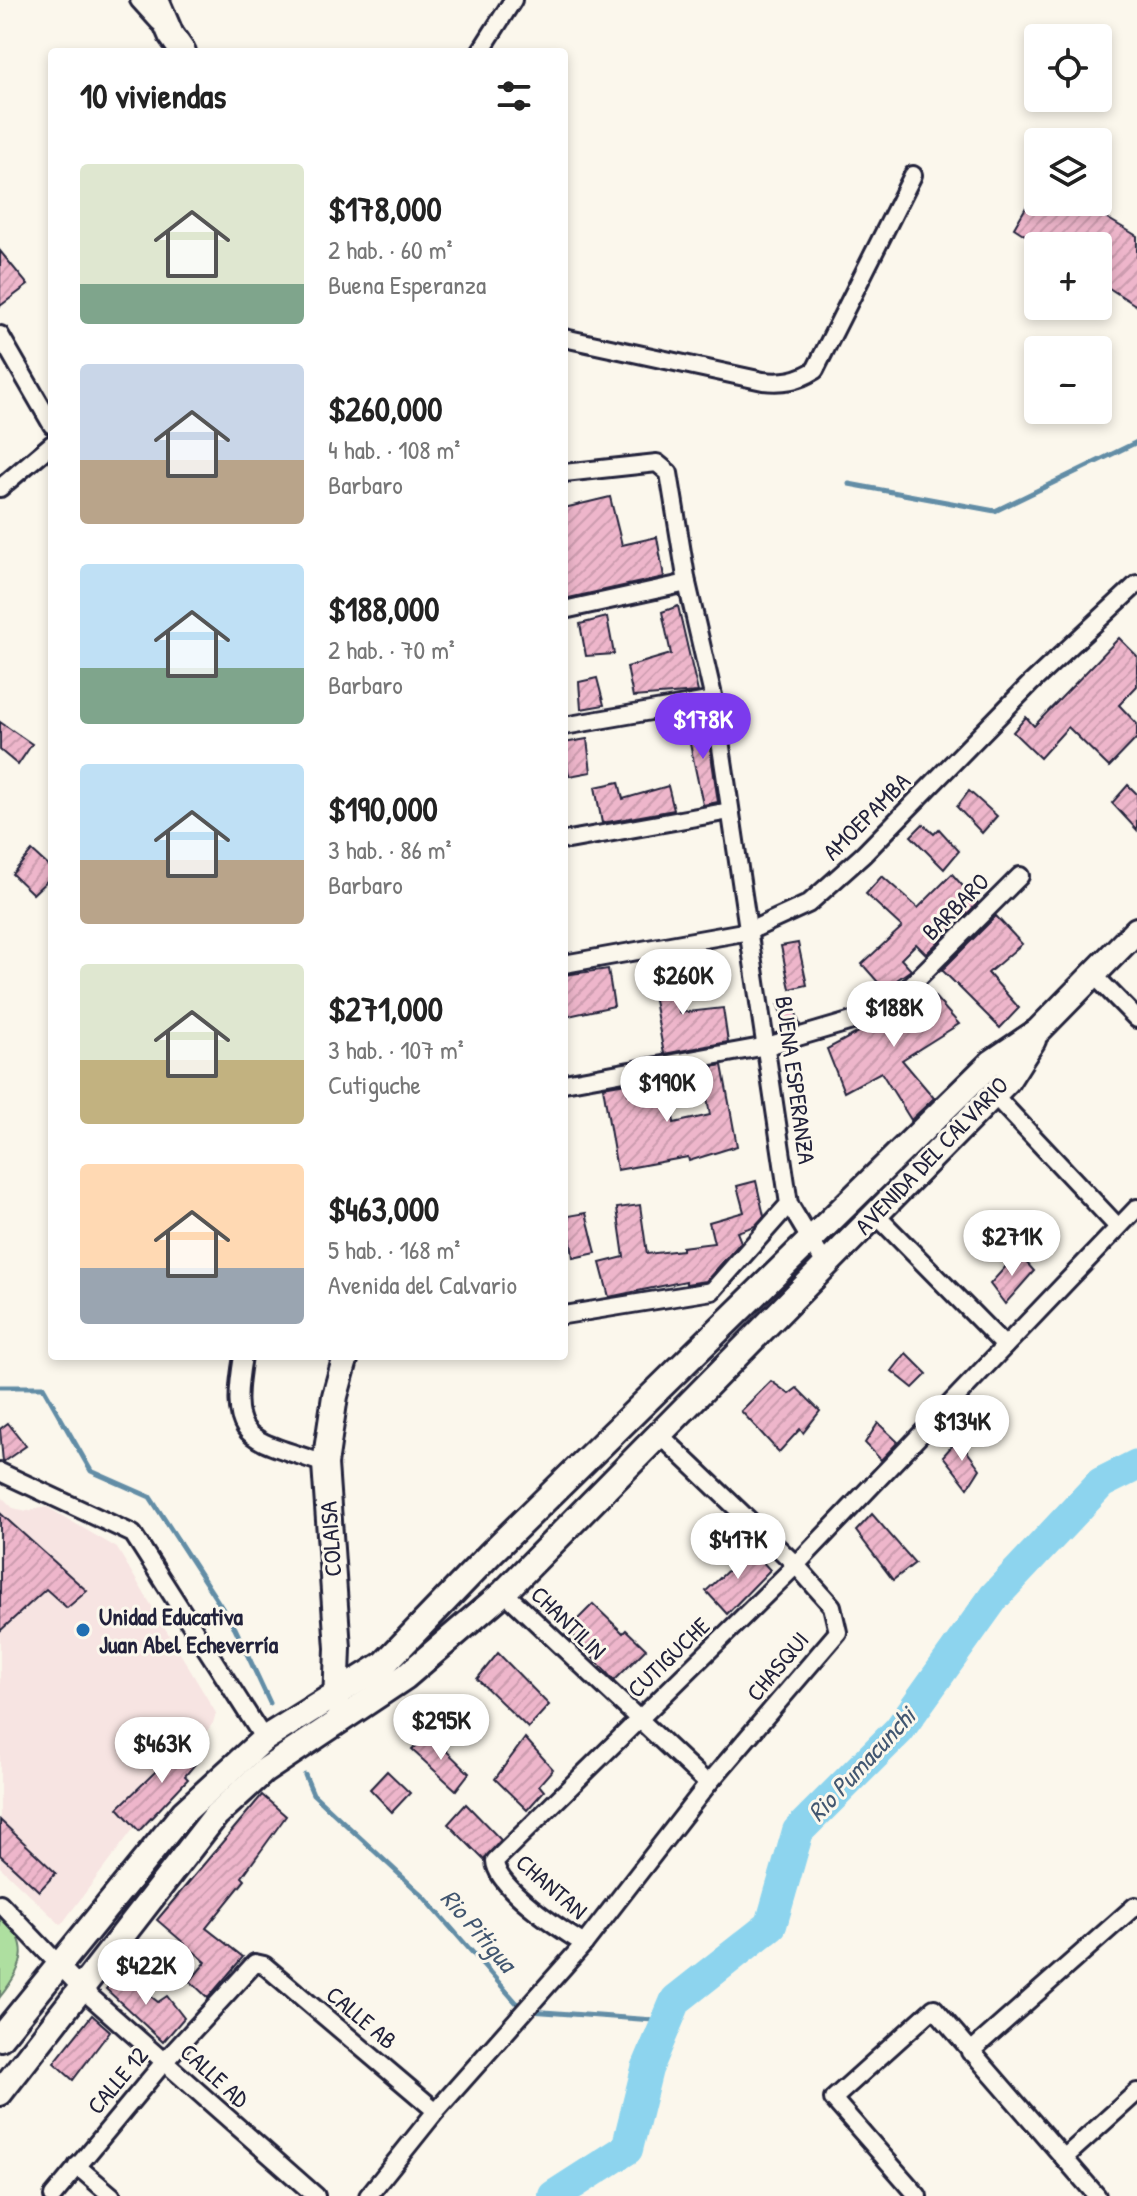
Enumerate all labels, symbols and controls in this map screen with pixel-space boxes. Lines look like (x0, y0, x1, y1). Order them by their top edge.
map controls (1024, 24, 1112, 424)
button: locate (1024, 24, 1112, 112)
text: 10 viviendas (80, 73, 226, 119)
icon: filters (492, 74, 536, 118)
button: layers (1024, 128, 1112, 216)
text: $178,000 (328, 186, 442, 232)
icon: home (144, 196, 240, 292)
text: 2 hab. · 60 m² (328, 232, 452, 267)
button: + (1024, 232, 1112, 320)
text: Buena Esperanza (328, 267, 486, 302)
button: − (1024, 336, 1112, 424)
text: $260,000 (328, 386, 443, 432)
icon: home (144, 396, 240, 492)
text: 4 hab. · 108 m² (328, 432, 460, 467)
text: Barbaro (328, 467, 403, 502)
text: $188,000 (328, 586, 440, 632)
icon: home (144, 596, 240, 692)
text: 2 hab. · 70 m² (328, 632, 455, 667)
text: Barbaro (328, 667, 403, 702)
pin: $178K (647, 693, 759, 761)
text: $178K (673, 701, 733, 736)
street label: AMOEPAMBA (815, 765, 917, 867)
text: $190,000 (328, 786, 438, 832)
icon: home (144, 796, 240, 892)
text: 3 hab. · 86 m² (328, 832, 451, 867)
street label: BARBARO (914, 865, 996, 947)
text: Barbaro (328, 867, 403, 902)
pin: $260K (627, 949, 739, 1017)
text: $260K (653, 957, 713, 992)
pin: $188K (838, 981, 950, 1049)
text: $271,000 (328, 986, 443, 1032)
text: $188K (865, 989, 923, 1024)
street label: BUENA ESPERANZA (768, 994, 824, 1166)
icon: home (144, 996, 240, 1092)
text: 3 hab. · 107 m² (328, 1032, 464, 1067)
pin: $190K (611, 1056, 723, 1124)
text: $190K (638, 1064, 696, 1099)
text: Cutiguche (328, 1067, 421, 1102)
street label: AVENIDA DEL CALVARIO (847, 1069, 1015, 1241)
text: $463,000 (328, 1186, 439, 1232)
icon: home (144, 1196, 240, 1292)
pin: $271K (956, 1210, 1068, 1278)
text: $271K (981, 1218, 1043, 1253)
text: 5 hab. · 168 m² (328, 1232, 460, 1267)
text: Avenida del Calvario (328, 1267, 517, 1302)
pin: $134K (906, 1395, 1018, 1463)
text: $134K (933, 1403, 991, 1438)
street label: COLAISA (311, 1500, 349, 1578)
pin: $417K (682, 1513, 794, 1581)
text: $417K (709, 1521, 767, 1556)
street label: CHANTILIN (524, 1578, 614, 1666)
place label: Unidad Educativa Juan Abel Echeverría (99, 1600, 279, 1660)
street label: CUTIGUCHE (620, 1609, 716, 1704)
marker: Unidad Educativa Juan Abel Echeverría (74, 1621, 92, 1639)
street label: CHASQUI (738, 1624, 816, 1708)
pin: $295K (385, 1694, 497, 1762)
water label: Rio Pumacunchi (799, 1698, 924, 1829)
text: $295K (411, 1702, 471, 1737)
pin: $463K (106, 1717, 218, 1785)
text: $463K (133, 1725, 191, 1760)
street label: CHANTAN (510, 1846, 594, 1926)
water label: Rio Pitigua (432, 1881, 527, 1982)
pin: $422K (90, 1939, 202, 2007)
text: $422K (116, 1947, 176, 1982)
street label: CALLE AB (320, 1978, 404, 2056)
street label: CALLE AD (174, 2036, 257, 2115)
street label: CALLE 12 (79, 2040, 155, 2120)

